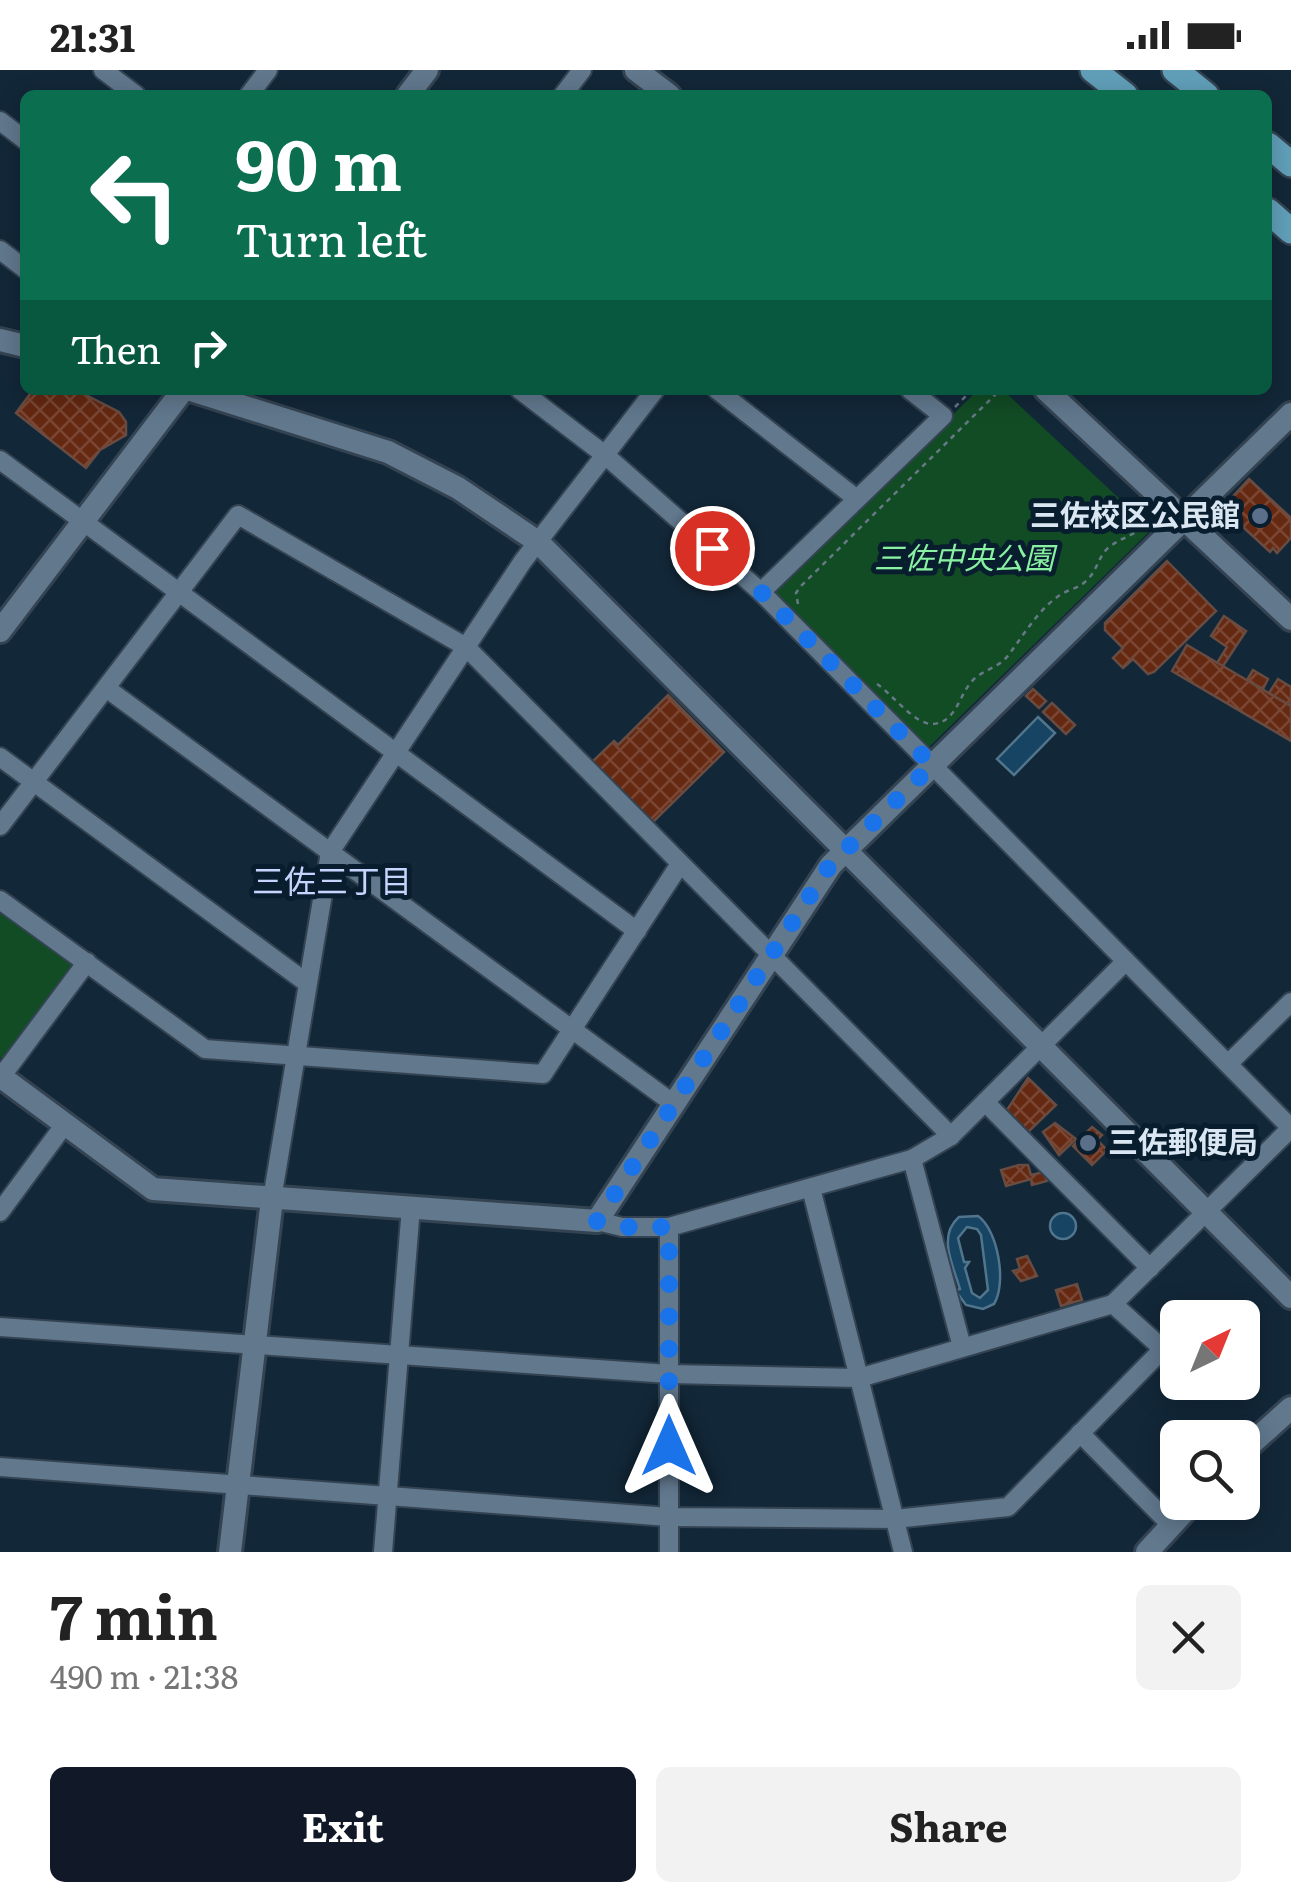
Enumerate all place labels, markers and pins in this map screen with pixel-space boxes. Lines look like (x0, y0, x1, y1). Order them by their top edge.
place label: 三佐校区公民館 (1030, 491, 1240, 535)
marker: 三佐校区公民館 (1249, 505, 1271, 527)
pin (670, 506, 755, 591)
place label: 三佐郵便局 (1108, 1118, 1258, 1162)
marker: 三佐郵便局 (1077, 1132, 1099, 1154)

